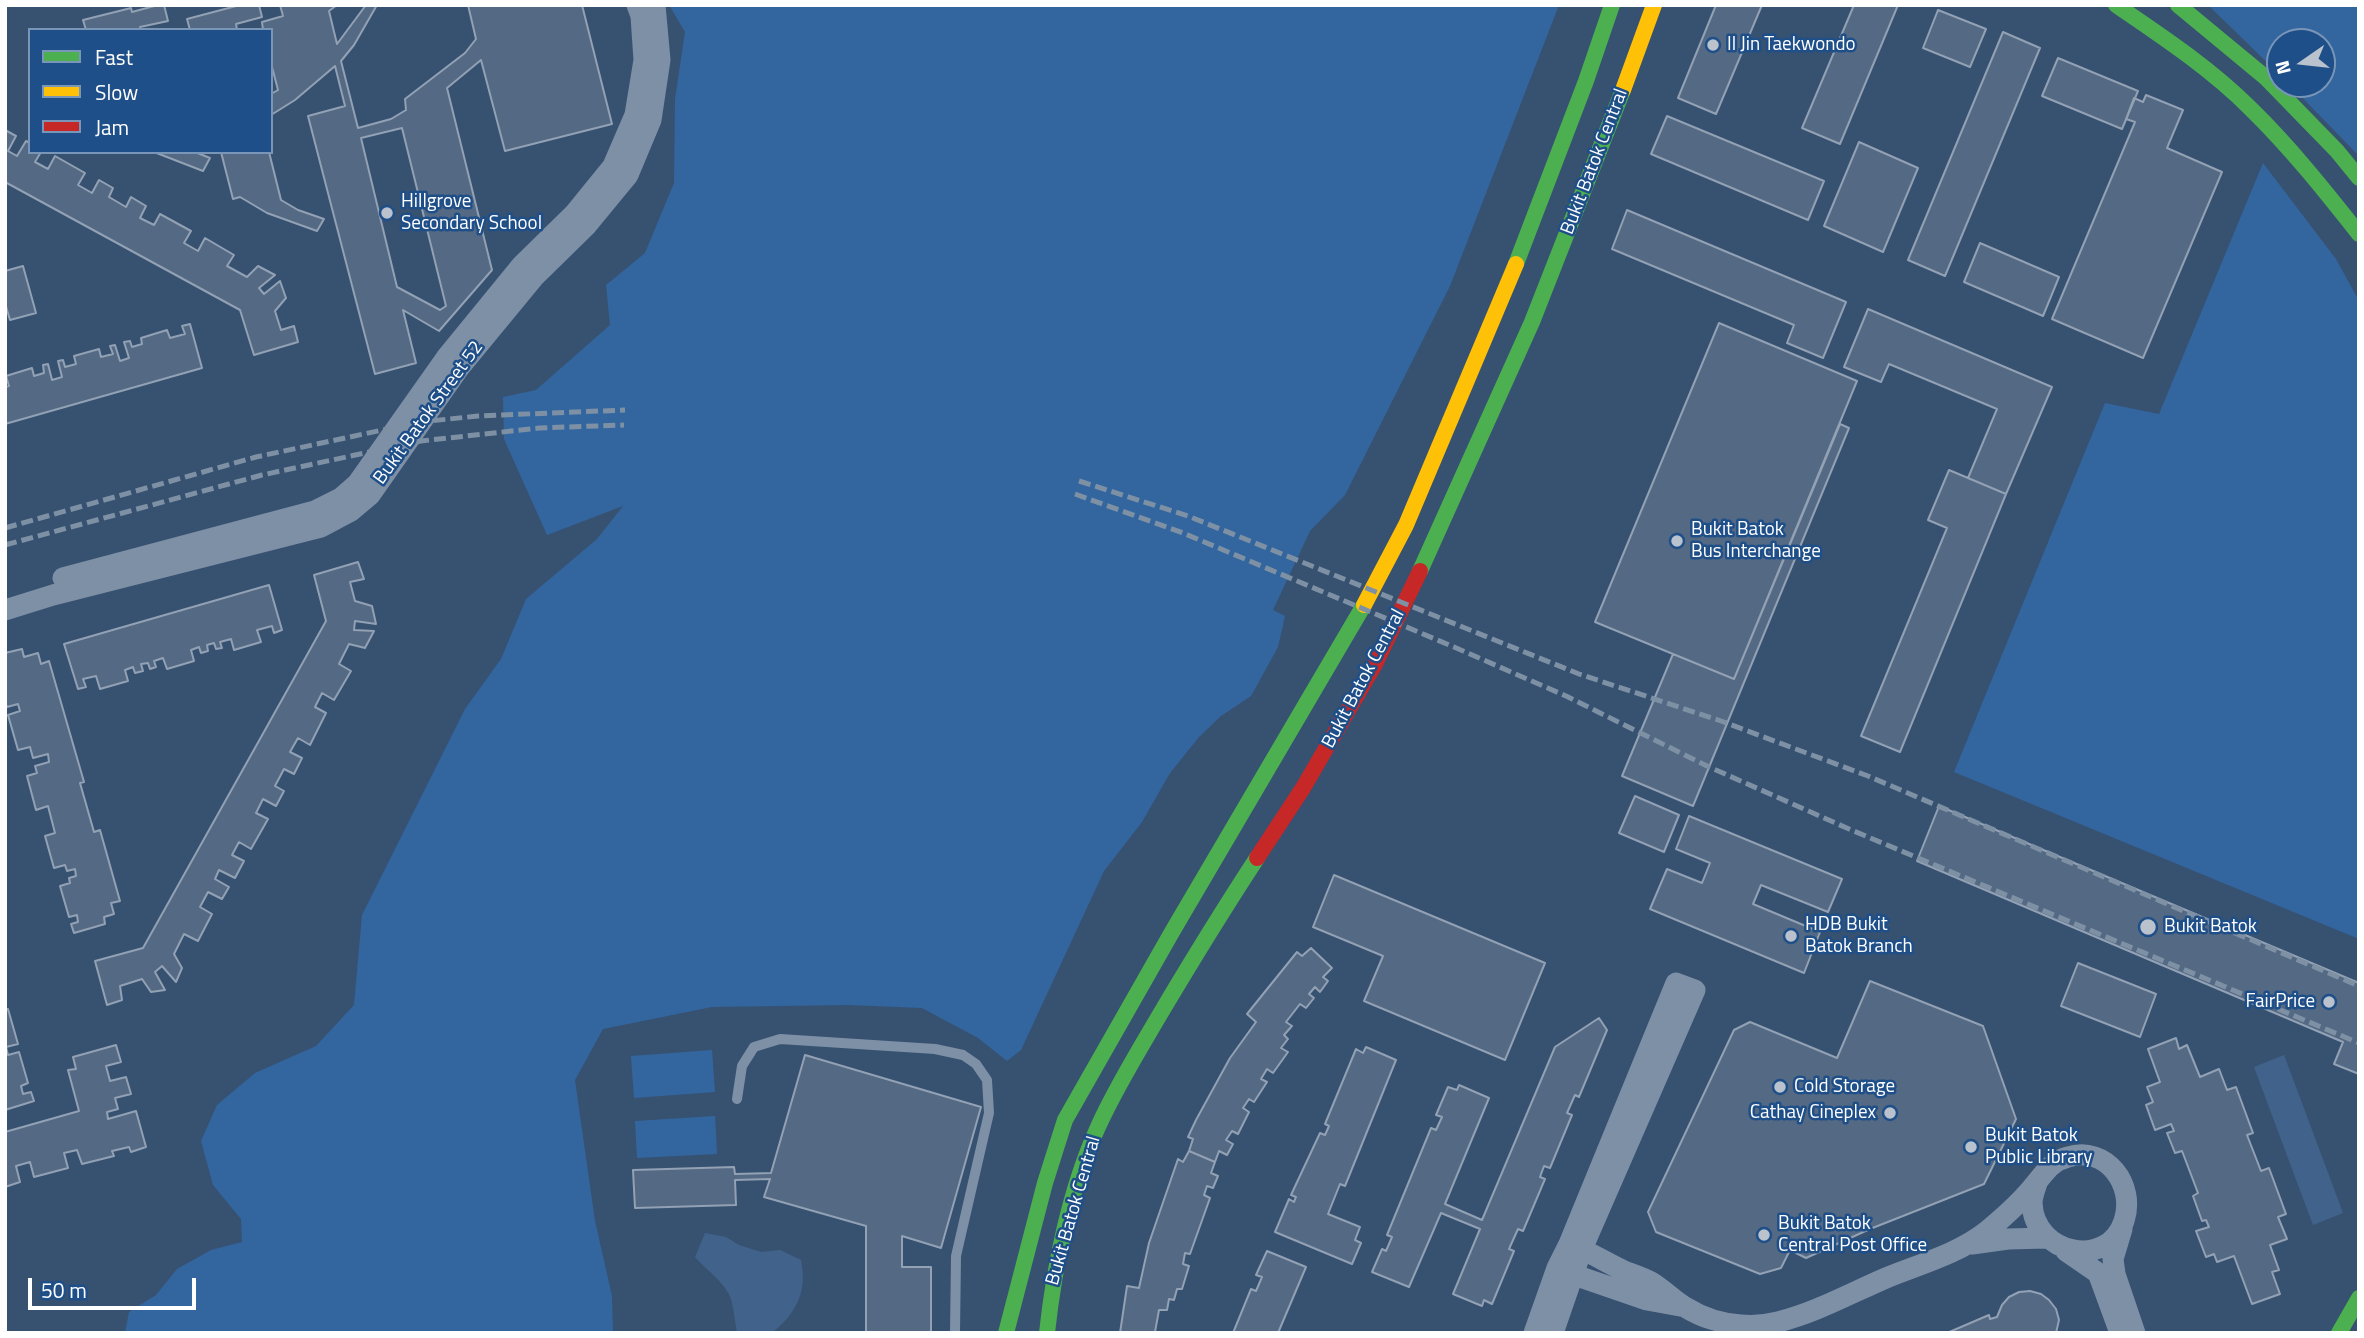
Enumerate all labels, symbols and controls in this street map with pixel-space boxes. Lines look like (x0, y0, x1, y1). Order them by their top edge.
legend (28, 28, 273, 154)
north arrow (2266, 28, 2336, 98)
place label: Il Jin Taekwondo (1727, 34, 1855, 56)
marker: Il Jin Taekwondo (1705, 37, 1721, 53)
text: Fast (95, 41, 133, 73)
text: N (2266, 58, 2298, 78)
text: Slow (95, 76, 138, 108)
street label: Bukit Batok Central (1557, 86, 1633, 238)
text: Jam (95, 111, 129, 143)
place label: Hillgrove Secondary School (401, 191, 542, 235)
marker: Hillgrove Secondary School (379, 205, 395, 221)
street label: Bukit Batok Street 52 (369, 337, 489, 489)
place label: Bukit Batok Bus Interchange (1691, 519, 1821, 563)
marker: Bukit Batok Bus Interchange (1669, 533, 1685, 549)
street label: Bukit Batok Central (1318, 606, 1410, 752)
place label: HDB Bukit Batok Branch (1805, 914, 1913, 958)
place label: Bukit Batok (2164, 916, 2257, 938)
marker: Bukit Batok (2138, 917, 2158, 937)
marker: HDB Bukit Batok Branch (1783, 928, 1799, 944)
place label: FairPrice (2246, 991, 2315, 1013)
marker: FairPrice (2321, 994, 2337, 1010)
place label: Cold Storage (1794, 1076, 1895, 1098)
marker: Cold Storage (1772, 1079, 1788, 1095)
place label: Cathay Cineplex (1750, 1102, 1876, 1124)
marker: Cathay Cineplex (1882, 1105, 1898, 1121)
place label: Bukit Batok Public Library (1985, 1125, 2092, 1169)
street label: Bukit Batok Central (1042, 1134, 1106, 1288)
marker: Bukit Batok Public Library (1963, 1139, 1979, 1155)
place label: Bukit Batok Central Post Office (1778, 1213, 1927, 1257)
marker: Bukit Batok Central Post Office (1756, 1227, 1772, 1243)
scale bar (32, 1264, 200, 1308)
text: 50 m (41, 1274, 87, 1306)

